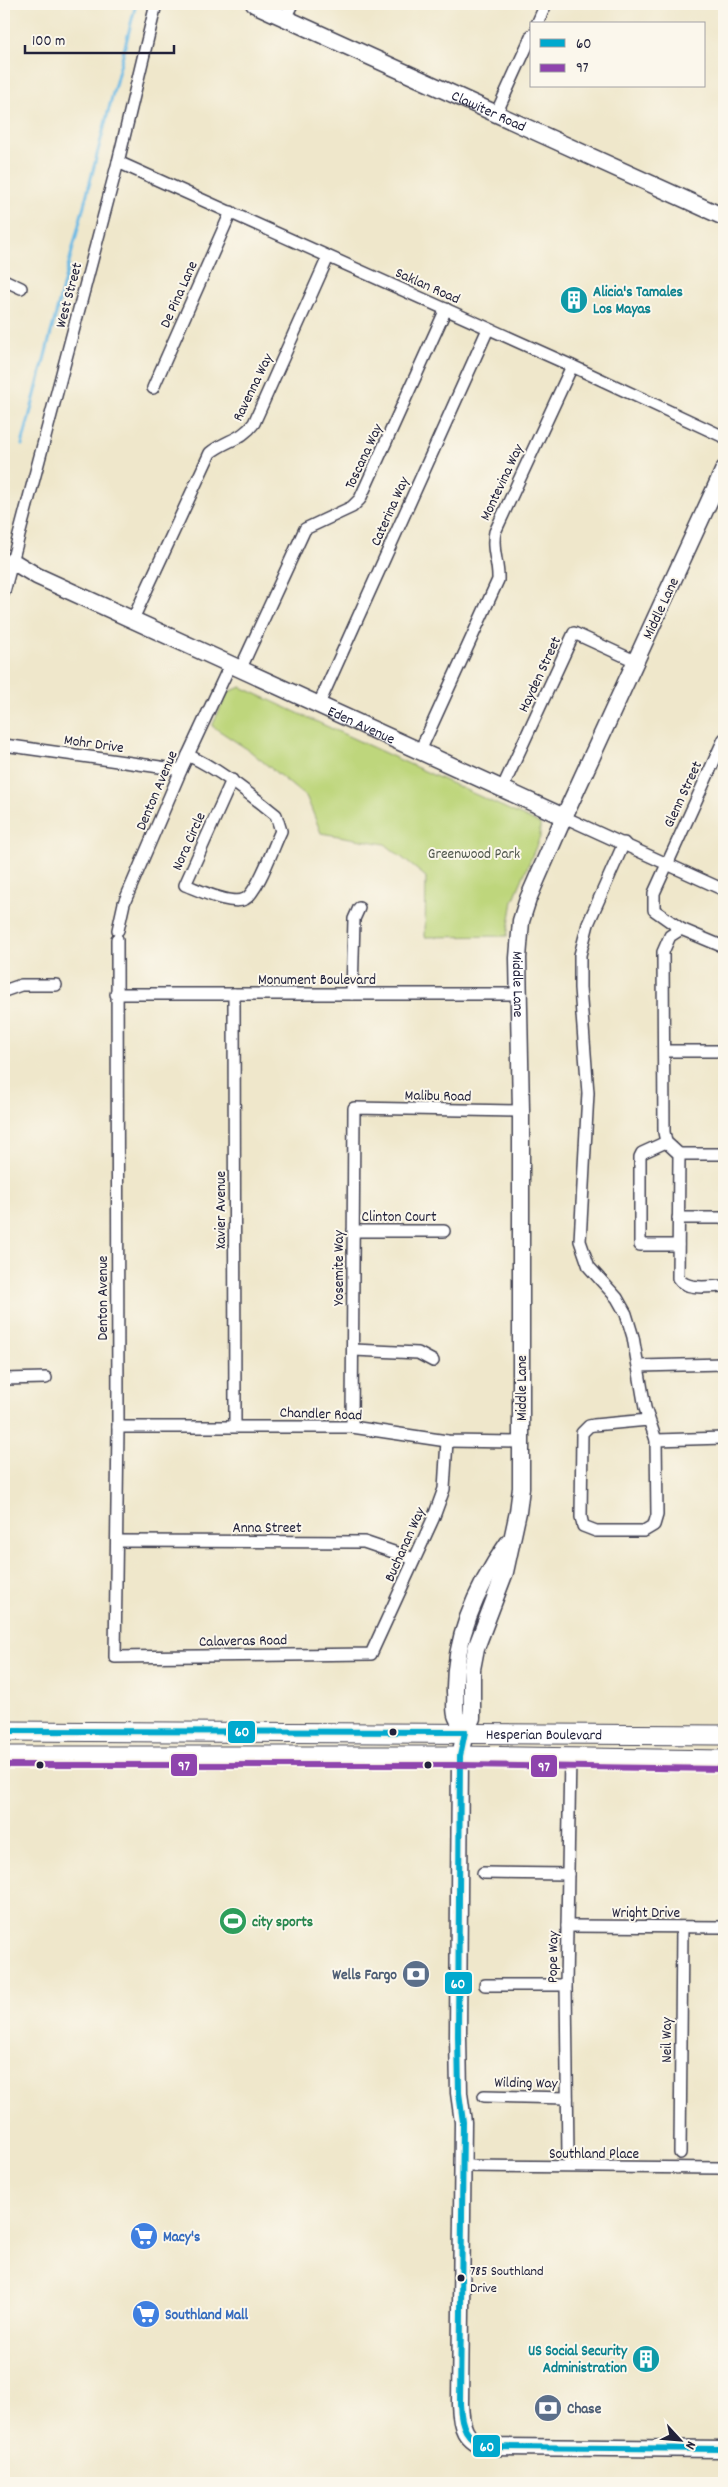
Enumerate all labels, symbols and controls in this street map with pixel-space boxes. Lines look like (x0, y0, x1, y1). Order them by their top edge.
scale bar (25, 22, 174, 54)
legend (530, 22, 706, 88)
text: 100 m (32, 31, 65, 53)
text: 60 (576, 34, 592, 56)
text: 97 (576, 58, 589, 80)
street label: Clawiter Road (447, 86, 529, 139)
street label: De Pina Lane (155, 257, 205, 332)
street label: West Street (51, 260, 89, 331)
street label: Saklan Road (391, 263, 463, 311)
place label: Alicia's Tamales Los Mayas (593, 282, 683, 321)
building icon: Alicia's Tamales Los Mayas (559, 285, 589, 315)
street label: Ravenna Way (228, 349, 280, 426)
street label: Toscana Way (340, 420, 390, 493)
street label: Montevina Way (475, 440, 531, 525)
street label: Caterina Way (366, 473, 416, 550)
street label: Middle Lane (638, 574, 686, 643)
street label: Hayden Street (514, 633, 568, 716)
street label: Eden Avenue (323, 701, 398, 751)
street label: Mohr Drive (62, 730, 125, 760)
street label: Denton Avenue (131, 747, 185, 834)
street label: Glenn Street (659, 757, 709, 832)
street label: Nora Circle (167, 809, 213, 875)
park label: Greenwood Park (428, 844, 520, 866)
street label: Middle Lane (505, 950, 528, 1018)
street label: Monument Boulevard (258, 970, 376, 992)
street label: Malibu Road (404, 1085, 471, 1109)
street label: Xavier Avenue (211, 1171, 233, 1249)
street label: Clinton Court (362, 1207, 437, 1229)
street label: Yosemite Way (329, 1229, 351, 1306)
street label: Denton Avenue (93, 1255, 115, 1340)
street label: Middle Lane (512, 1355, 534, 1421)
street label: Chandler Road (279, 1403, 363, 1427)
street label: Buchanan Way (380, 1503, 432, 1586)
street label: Anna Street (233, 1518, 302, 1540)
street label: Calaveras Road (199, 1630, 287, 1654)
line badge: 60 (227, 1720, 256, 1744)
text: 60 (235, 1723, 249, 1743)
street label: Hesperian Boulevard (486, 1725, 602, 1747)
unlabelled marker (388, 1727, 398, 1737)
line badge: 97 (170, 1753, 198, 1777)
line badge: 97 (530, 1754, 558, 1778)
text: 97 (178, 1757, 191, 1777)
text: 97 (538, 1758, 551, 1778)
unlabelled marker (35, 1760, 45, 1770)
unlabelled marker (423, 1760, 433, 1770)
street label: Wright Drive (612, 1903, 681, 1925)
sports icon: city sports (218, 1906, 248, 1936)
place label: city sports (252, 1912, 313, 1934)
street label: Pope Way (543, 1930, 565, 1983)
bank icon: Wells Fargo (401, 1959, 431, 1989)
place label: Wells Fargo (332, 1965, 397, 1987)
line badge: 60 (444, 1971, 473, 1995)
text: 60 (451, 1975, 465, 1995)
street label: Neil Way (657, 2016, 679, 2063)
street label: Wilding Way (494, 2072, 559, 2096)
street label: Southland Place (549, 2144, 640, 2166)
supermarket icon: Macy's (129, 2221, 159, 2251)
place label: Macy's (163, 2227, 200, 2249)
place label: 785 Southland Drive (470, 2262, 544, 2299)
marker: 785 Southland Drive (456, 2273, 466, 2283)
supermarket icon: Southland Mall (131, 2299, 161, 2329)
place label: Southland Mall (165, 2305, 249, 2327)
place label: US Social Security Administration (528, 2341, 628, 2380)
building icon: US Social Security Administration (631, 2344, 661, 2374)
bank icon: Chase (533, 2393, 563, 2423)
place label: Chase (567, 2399, 602, 2421)
north arrow (656, 2414, 706, 2464)
line badge: 60 (472, 2434, 501, 2458)
text: N (679, 2437, 700, 2452)
text: 60 (480, 2438, 494, 2458)

